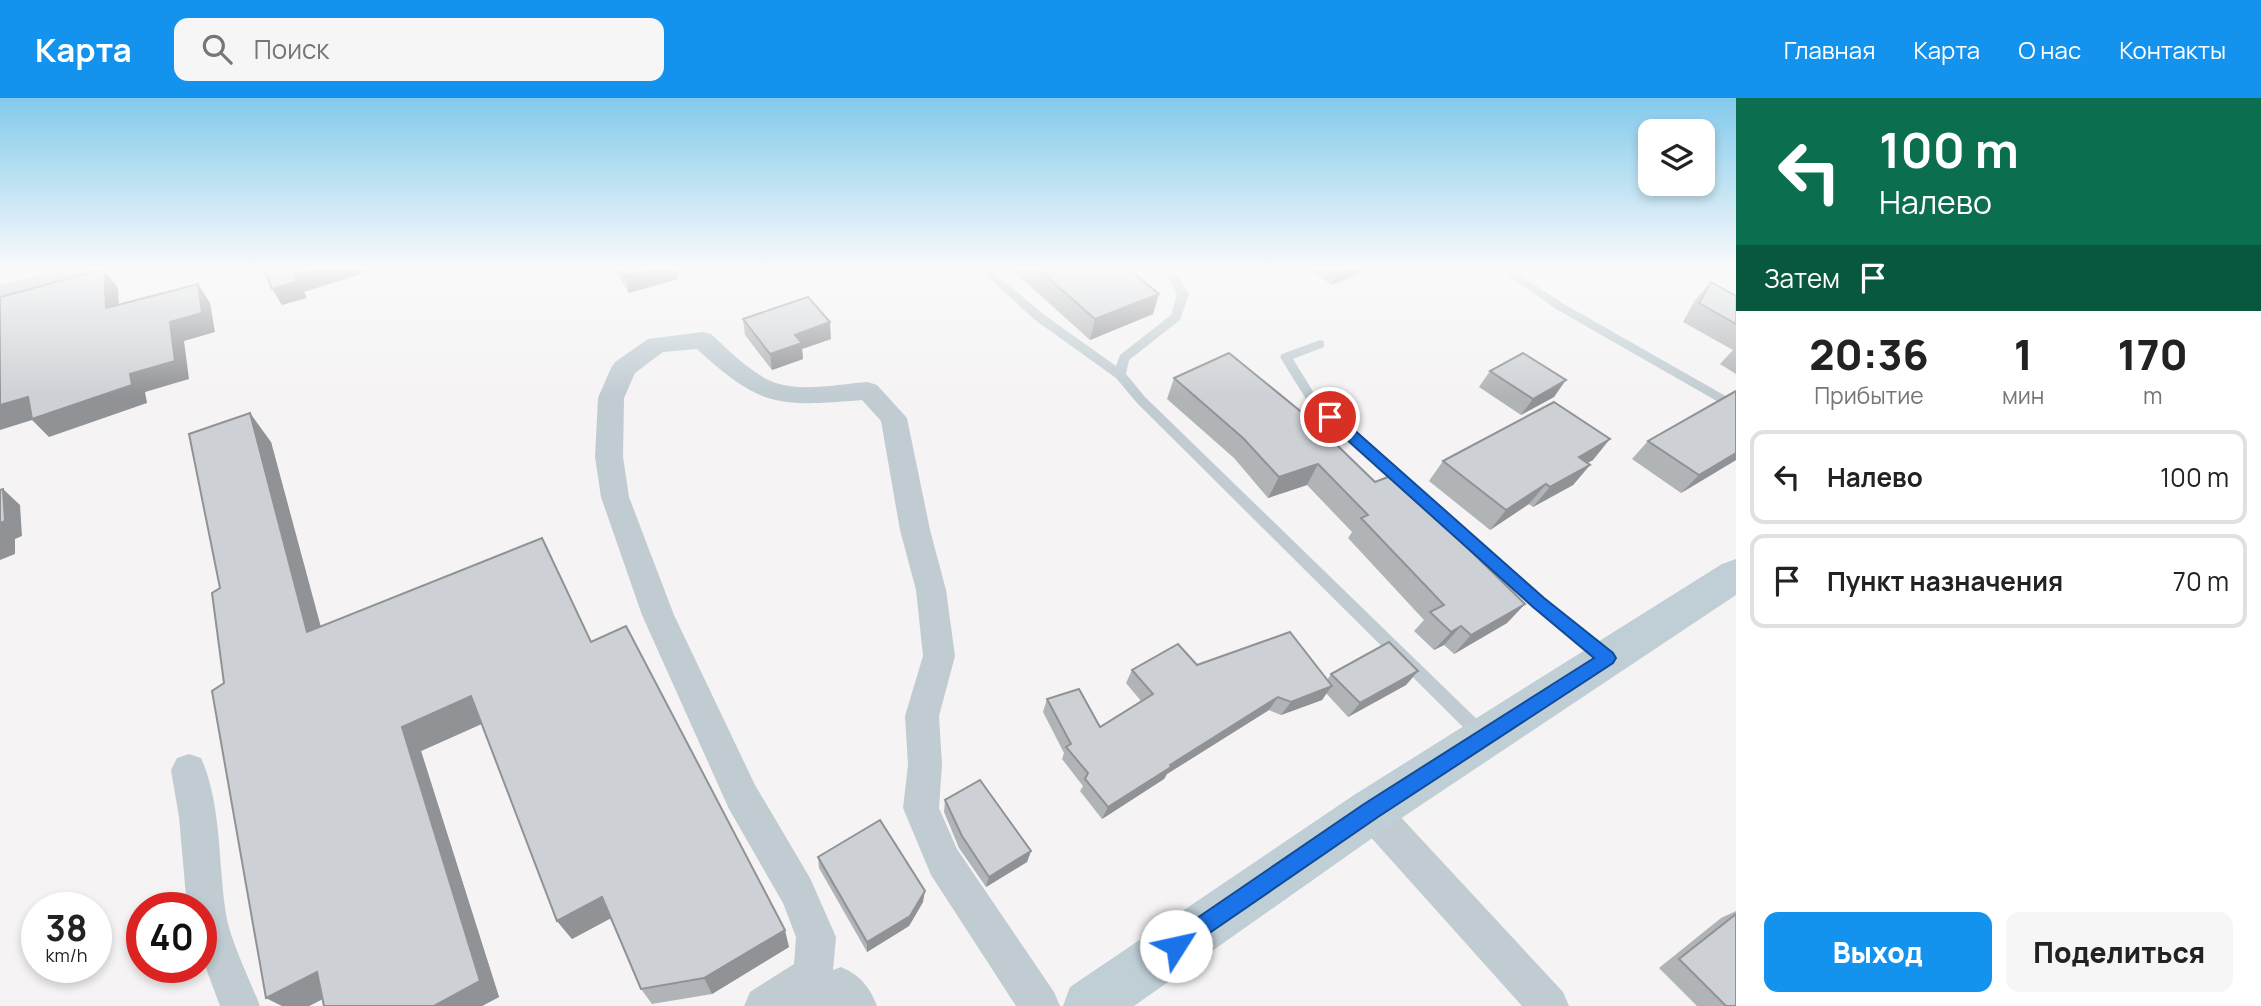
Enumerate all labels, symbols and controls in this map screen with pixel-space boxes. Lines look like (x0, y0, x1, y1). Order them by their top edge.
search box (174, 18, 664, 81)
text: Карта (35, 27, 132, 72)
icon: search (198, 30, 236, 68)
text: Поиск (254, 31, 329, 67)
text: Главная (1784, 33, 1875, 66)
text: Карта (1913, 33, 1980, 66)
text: О нас (2018, 33, 2081, 66)
text: Контакты (2119, 33, 2226, 66)
text: 100 m (1879, 116, 2019, 183)
map controls (1638, 119, 1715, 196)
button: layers (1638, 119, 1715, 196)
icon: left (1764, 126, 1855, 217)
text: Налево (1879, 180, 1992, 224)
icon: arrive (1854, 259, 1892, 297)
text: Затем (1764, 260, 1840, 296)
text: 20:36 (1809, 325, 1929, 383)
text: 1 (2014, 325, 2033, 383)
text: 170 (2118, 325, 2188, 383)
text: Прибытие (1814, 379, 1924, 411)
text: мин (2002, 379, 2044, 411)
text: m (2143, 379, 2162, 411)
pin (1300, 387, 1360, 447)
icon: arrive (1311, 398, 1349, 436)
icon: left (1768, 458, 1806, 496)
text: Налево (1827, 459, 1923, 495)
text: 100 m (2160, 459, 2229, 495)
icon: arrive (1768, 562, 1806, 600)
text: Пункт назначения (1827, 563, 2063, 599)
text: 70 m (2173, 563, 2229, 599)
speed limit sign: 40 (126, 892, 217, 983)
text: 38 (46, 904, 87, 952)
position arrow (1139, 909, 1213, 983)
button: Выход (1764, 912, 1992, 992)
button: Поделиться (2006, 912, 2233, 992)
text: km/h (46, 943, 87, 967)

